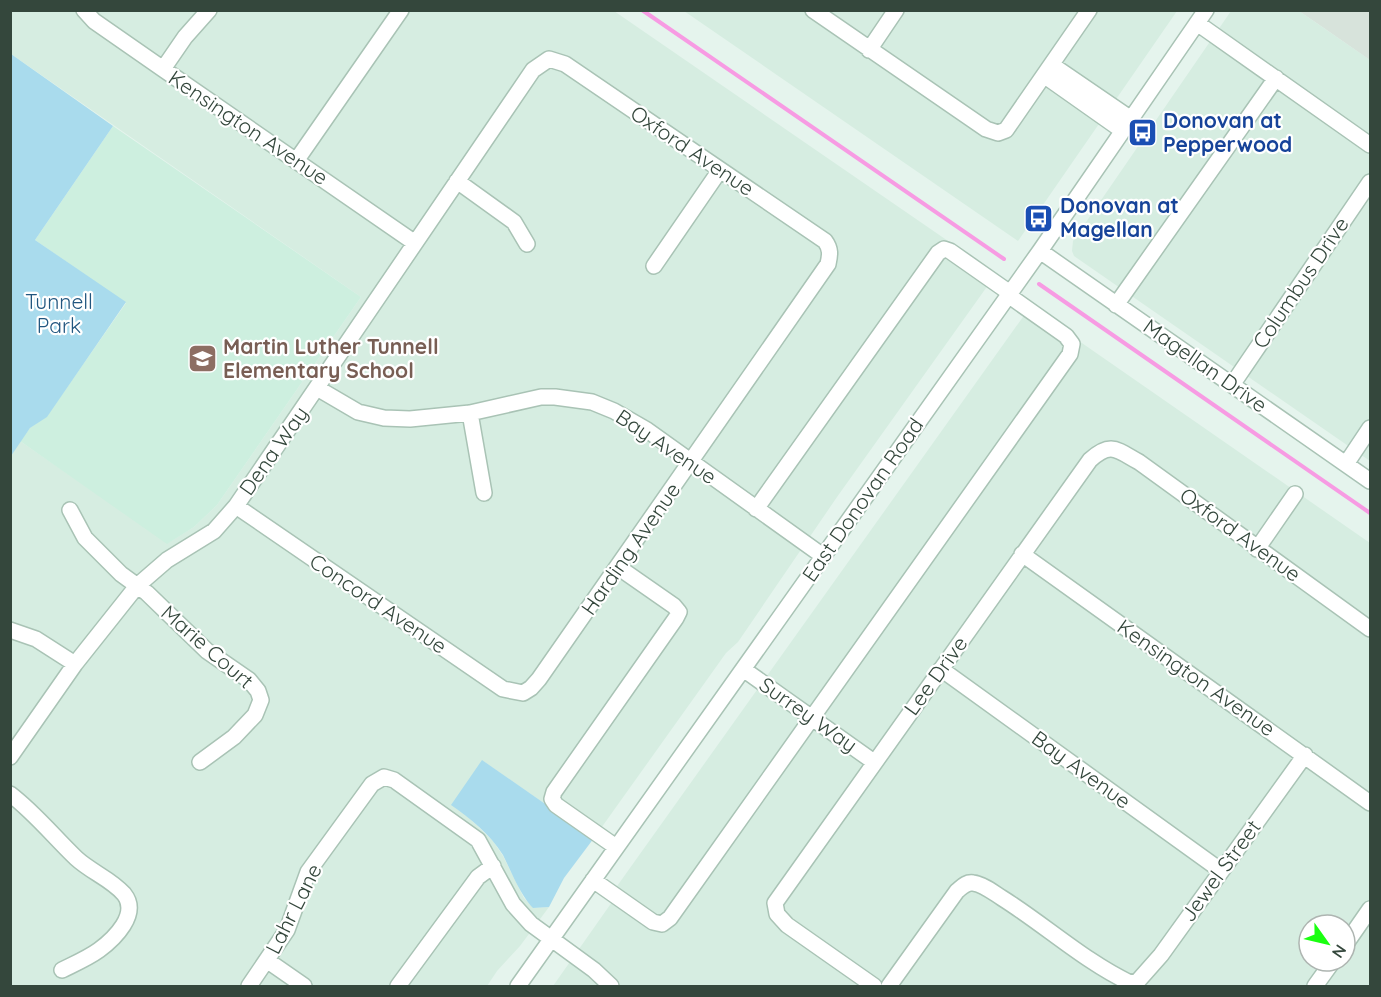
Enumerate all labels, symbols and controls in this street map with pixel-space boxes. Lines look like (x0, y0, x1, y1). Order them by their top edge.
street label: Kensington Avenue (164, 64, 333, 190)
street label: Oxford Avenue (626, 99, 759, 201)
place label: Donovan at Pepperwood (1163, 107, 1292, 157)
bus stop icon: Donovan at Pepperwood (1126, 117, 1158, 149)
place label: Donovan at Magellan (1060, 192, 1179, 242)
bus stop icon: Donovan at Magellan (1023, 202, 1055, 234)
street label: Columbus Drive (1247, 212, 1354, 353)
park label: Tunnell Park (25, 288, 93, 338)
street label: Magellan Drive (1139, 313, 1273, 418)
place label: Martin Luther Tunnell Elementary School (223, 333, 439, 383)
school or university icon: Martin Luther Tunnell Elementary School (186, 343, 218, 375)
street label: Dena Way (233, 401, 313, 500)
street label: Bay Avenue (611, 403, 722, 489)
street label: East Donovan Road (796, 413, 928, 586)
street label: Harding Avenue (575, 477, 685, 620)
street label: Oxford Avenue (1175, 482, 1306, 587)
street label: Concord Avenue (305, 548, 452, 659)
street label: Marie Court (156, 599, 259, 693)
street label: Kensington Avenue (1113, 613, 1281, 741)
street label: Lee Drive (898, 631, 973, 720)
street label: Surrey Way (755, 671, 863, 757)
street label: Bay Avenue (1027, 725, 1136, 814)
street label: Jewel Street (1175, 814, 1266, 926)
street label: Lahr Lane (259, 859, 327, 958)
north arrow (1297, 913, 1357, 973)
text: N (1328, 941, 1351, 962)

